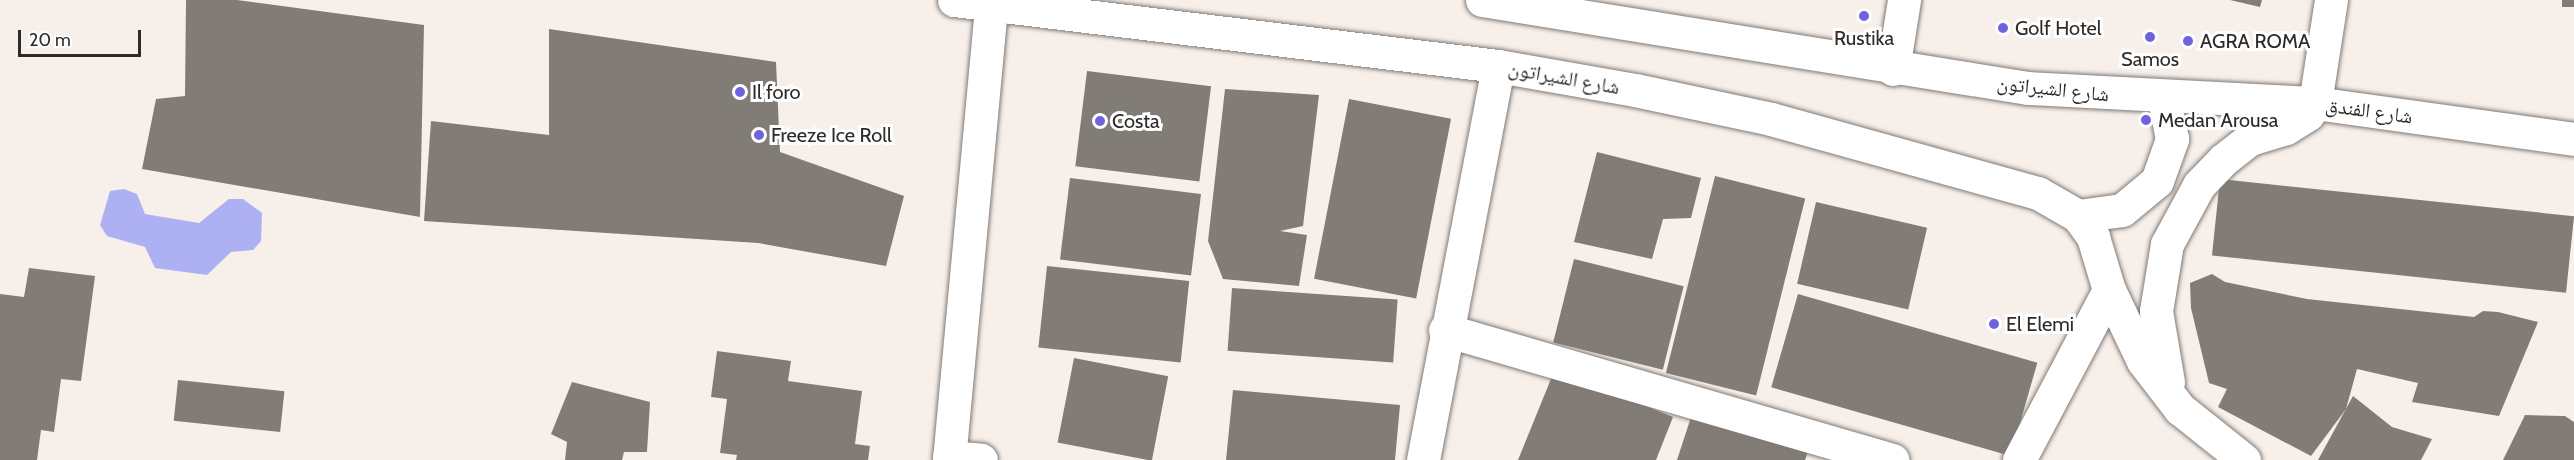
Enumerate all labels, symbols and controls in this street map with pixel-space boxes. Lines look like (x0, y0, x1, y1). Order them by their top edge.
marker: Rustika (1857, 9, 1871, 23)
place label: Golf Hotel (2015, 16, 2101, 40)
scale bar (21, 18, 144, 56)
marker: Golf Hotel (1996, 21, 2010, 35)
place label: Rustika (1834, 26, 1894, 50)
text: 20 m (29, 29, 71, 51)
place label: AGRA ROMA (2200, 29, 2310, 53)
marker: Samos (2143, 30, 2157, 44)
marker: AGRA ROMA (2181, 34, 2195, 48)
place label: Samos (2121, 47, 2179, 71)
street label: شارع الشيراتون (1506, 56, 1622, 100)
street label: شارع الشيراتون (1996, 71, 2110, 107)
place label: Il foro (752, 80, 801, 104)
marker: Il foro (733, 85, 747, 99)
street label: شارع الفندق (2324, 93, 2414, 129)
place label: Medan Arousa (2158, 108, 2278, 132)
place label: Costa (1112, 109, 1160, 133)
marker: Medan Arousa (2139, 113, 2153, 127)
marker: Costa (1093, 114, 1107, 128)
place label: Freeze Ice Roll (771, 123, 892, 147)
marker: Freeze Ice Roll (752, 128, 766, 142)
place label: El Elemi (2006, 312, 2074, 336)
marker: El Elemi (1987, 317, 2001, 331)

